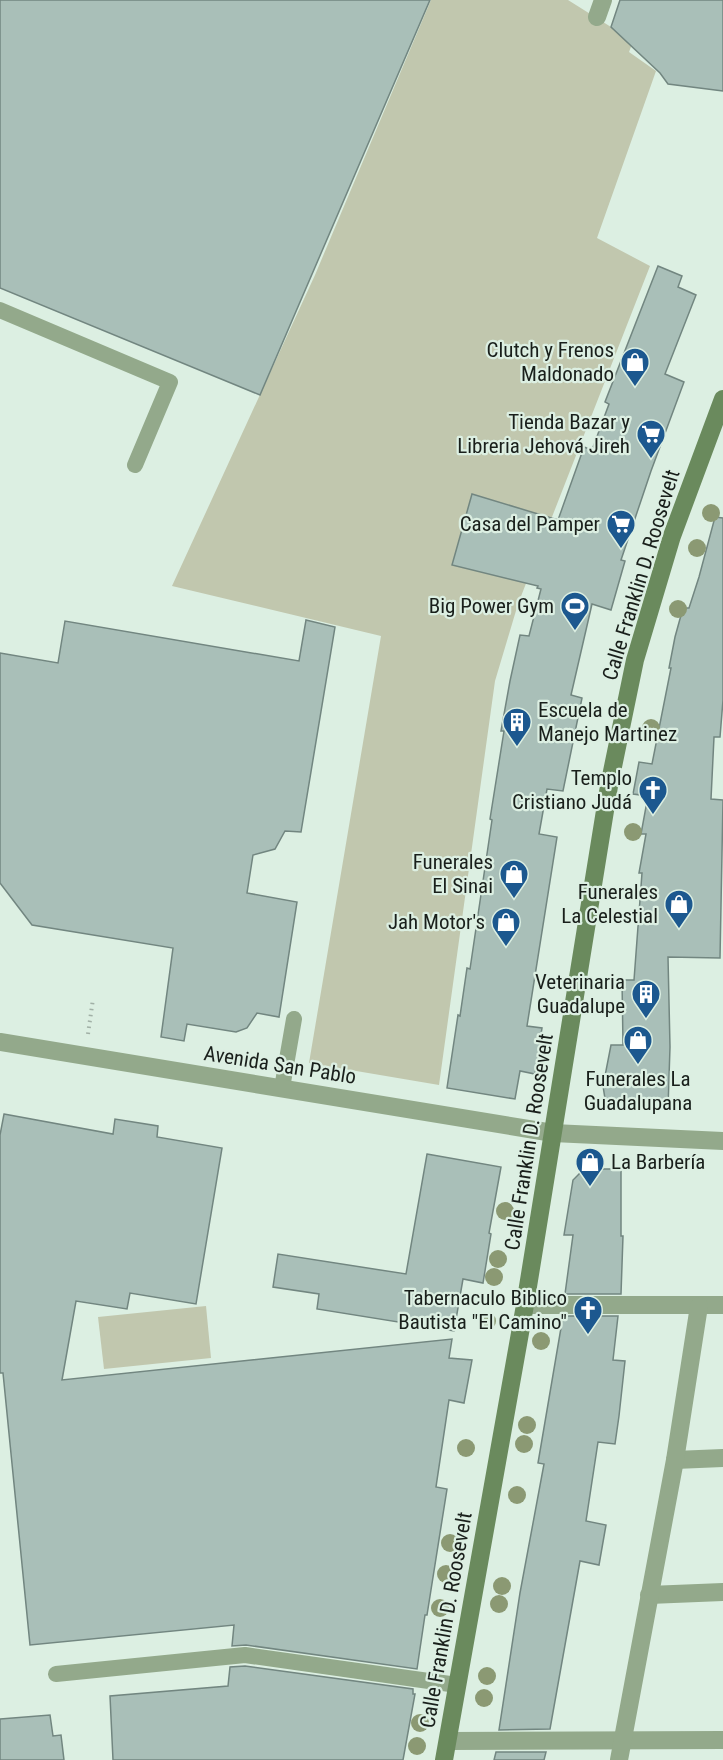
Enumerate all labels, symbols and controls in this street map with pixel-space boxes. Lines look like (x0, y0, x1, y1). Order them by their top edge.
place label: Clutch y Frenos Maldonado (487, 338, 614, 386)
shop icon: Clutch y Frenos Maldonado (619, 346, 651, 388)
place label: Tienda Bazar y Libreria Jehová Jireh (457, 410, 630, 458)
supermarket icon: Tienda Bazar y Libreria Jehová Jireh (635, 418, 667, 460)
street label: Calle Franklin D. Roosevelt (598, 467, 684, 683)
supermarket icon: Casa del Pamper (605, 508, 637, 550)
place label: Casa del Pamper (460, 512, 600, 536)
sports icon: Big Power Gym (559, 590, 591, 632)
place label: Big Power Gym (429, 594, 554, 618)
place label: Escuela de Manejo Martinez (538, 698, 677, 746)
building icon: Escuela de Manejo Martinez (501, 706, 533, 748)
place label: Templo Cristiano Judá (512, 766, 632, 814)
church icon: Templo Cristiano Judá (637, 774, 669, 816)
place label: Funerales El Sinai (413, 850, 493, 898)
shop icon: Funerales El Sinai (498, 858, 530, 900)
place label: Funerales La Celestial (561, 880, 658, 928)
shop icon: Funerales La Celestial (663, 888, 695, 930)
shop icon: Jah Motor's (490, 906, 522, 948)
place label: Jah Motor's (388, 910, 485, 934)
place label: Veterinaria Guadalupe (535, 970, 625, 1018)
building icon: Veterinaria Guadalupe (630, 978, 662, 1020)
shop icon: Funerales La Guadalupana (622, 1024, 654, 1066)
street label: Calle Franklin D. Roosevelt (500, 1032, 558, 1252)
street label: Avenida San Pablo (202, 1041, 358, 1089)
place label: Funerales La Guadalupana (584, 1067, 692, 1115)
shop icon: La Barbería (574, 1146, 606, 1188)
place label: La Barbería (611, 1150, 705, 1174)
place label: Tabernaculo Biblico Bautista "El Camino" (398, 1286, 567, 1334)
church icon: Tabernaculo Biblico Bautista "El Camino" (572, 1294, 604, 1336)
street label: Calle Franklin D. Roosevelt (415, 1510, 477, 1730)

